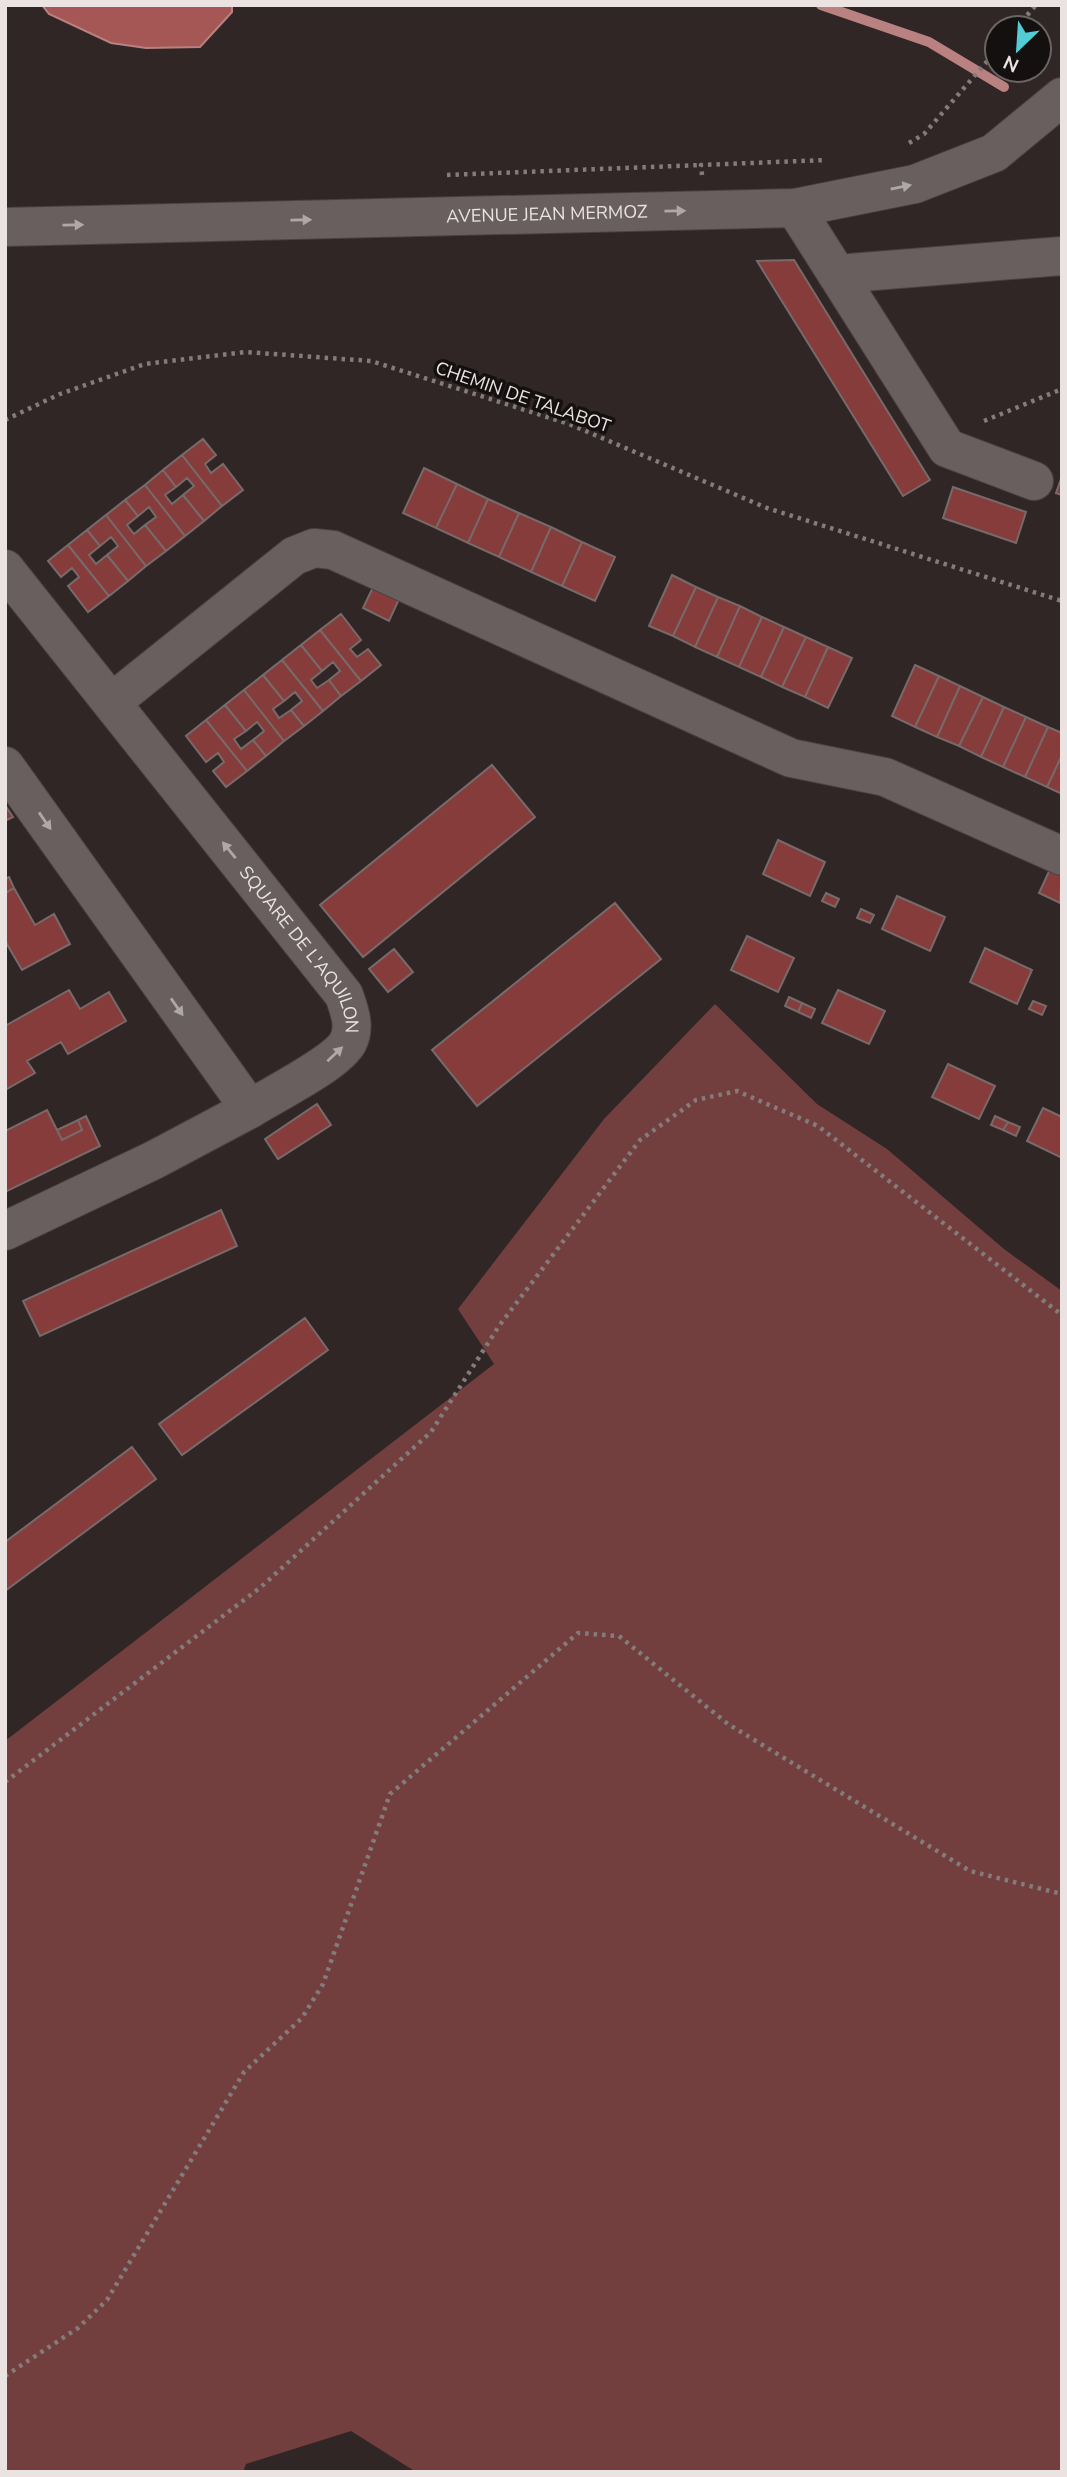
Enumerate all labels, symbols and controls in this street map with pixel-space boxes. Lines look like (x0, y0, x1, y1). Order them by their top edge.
north arrow (983, 14, 1053, 84)
text: N (999, 49, 1023, 78)
one-way arrow (890, 182, 912, 193)
street label: AVENUE JEAN MERMOZ (446, 200, 648, 228)
one-way arrow (665, 206, 687, 217)
one-way arrow (290, 214, 312, 226)
one-way arrow (63, 219, 85, 231)
street label: CHEMIN DE TALABOT (432, 356, 614, 438)
one-way arrow (38, 812, 52, 830)
one-way arrow (222, 841, 237, 859)
street label: SQUARE DE L'AQUILON (234, 861, 364, 1033)
one-way arrow (170, 998, 184, 1016)
one-way arrow (326, 1047, 343, 1063)

